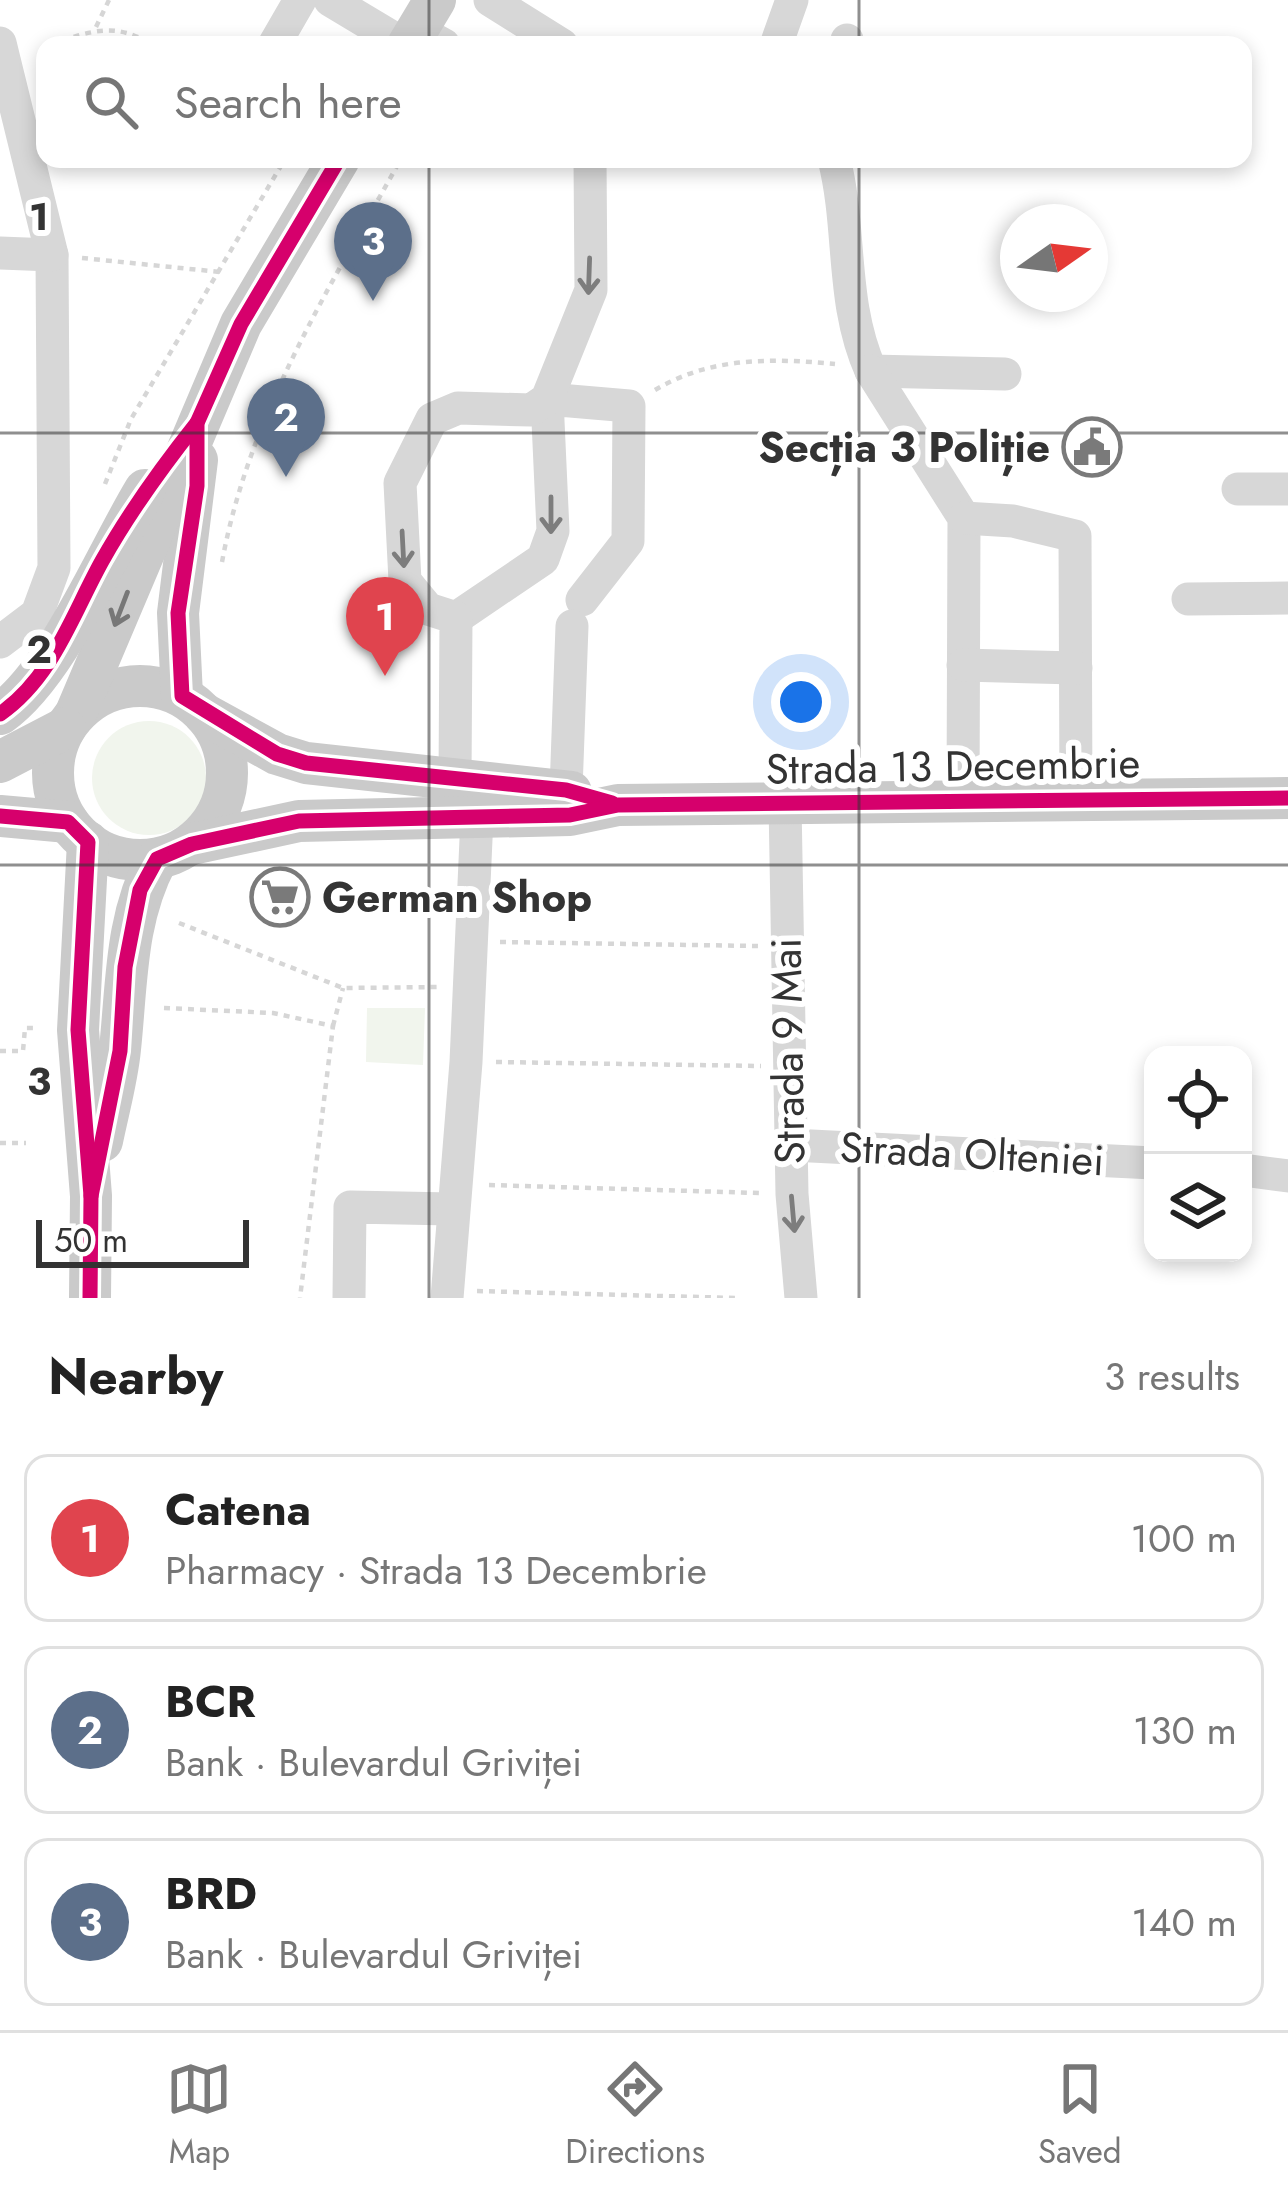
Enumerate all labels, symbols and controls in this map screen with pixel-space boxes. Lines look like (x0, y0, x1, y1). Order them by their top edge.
search box (36, 36, 1252, 168)
icon: search (78, 69, 144, 135)
text: Search here (174, 70, 402, 135)
text: 1 (29, 188, 49, 245)
pin: 3 (334, 202, 412, 301)
north arrow (1000, 204, 1108, 312)
one-way arrow (578, 255, 601, 294)
pin: 2 (247, 378, 325, 477)
public building icon: Secția 3 Poliție (1061, 416, 1123, 478)
place label: Secția 3 Poliție (758, 417, 1050, 478)
one-way arrow (540, 495, 562, 534)
one-way arrow (392, 529, 415, 568)
pin: 1 (346, 577, 424, 676)
one-way arrow (108, 589, 130, 626)
text: 2 (26, 621, 52, 678)
your location (771, 672, 831, 732)
street label: Strada 13 Decembrie (765, 732, 1141, 800)
supermarket icon: German Shop (249, 866, 311, 928)
place label: German Shop (322, 867, 592, 928)
street label: Strada 9 Mai (756, 937, 820, 1165)
map controls (1144, 1046, 1252, 1262)
button: locate (1144, 1046, 1252, 1154)
text: 3 (27, 1053, 51, 1110)
street label: Strada Olteniei (838, 1117, 1106, 1191)
button: layers (1144, 1154, 1252, 1262)
one-way arrow (782, 1194, 805, 1233)
scale bar (36, 1214, 249, 1267)
text: 50 m (54, 1217, 128, 1264)
text: Nearby (48, 1339, 223, 1413)
text: 3 results (1104, 1348, 1240, 1405)
text: Catena (165, 1477, 311, 1542)
text: 1 (80, 1510, 100, 1567)
text: 100 m (1131, 1510, 1237, 1567)
text: Pharmacy · Strada 13 Decembrie (165, 1542, 707, 1599)
text: BCR (165, 1669, 256, 1734)
text: 2 (77, 1702, 103, 1759)
text: 130 m (1133, 1702, 1237, 1759)
text: Bank · Bulevardul Griviței (165, 1734, 582, 1791)
text: BRD (165, 1861, 257, 1926)
text: 3 (78, 1894, 102, 1951)
text: 140 m (1131, 1894, 1237, 1951)
text: Bank · Bulevardul Griviței (165, 1926, 582, 1983)
tab: Map (166, 2056, 232, 2175)
tab: Directions (565, 2056, 705, 2175)
tab: Saved (1038, 2056, 1122, 2175)

